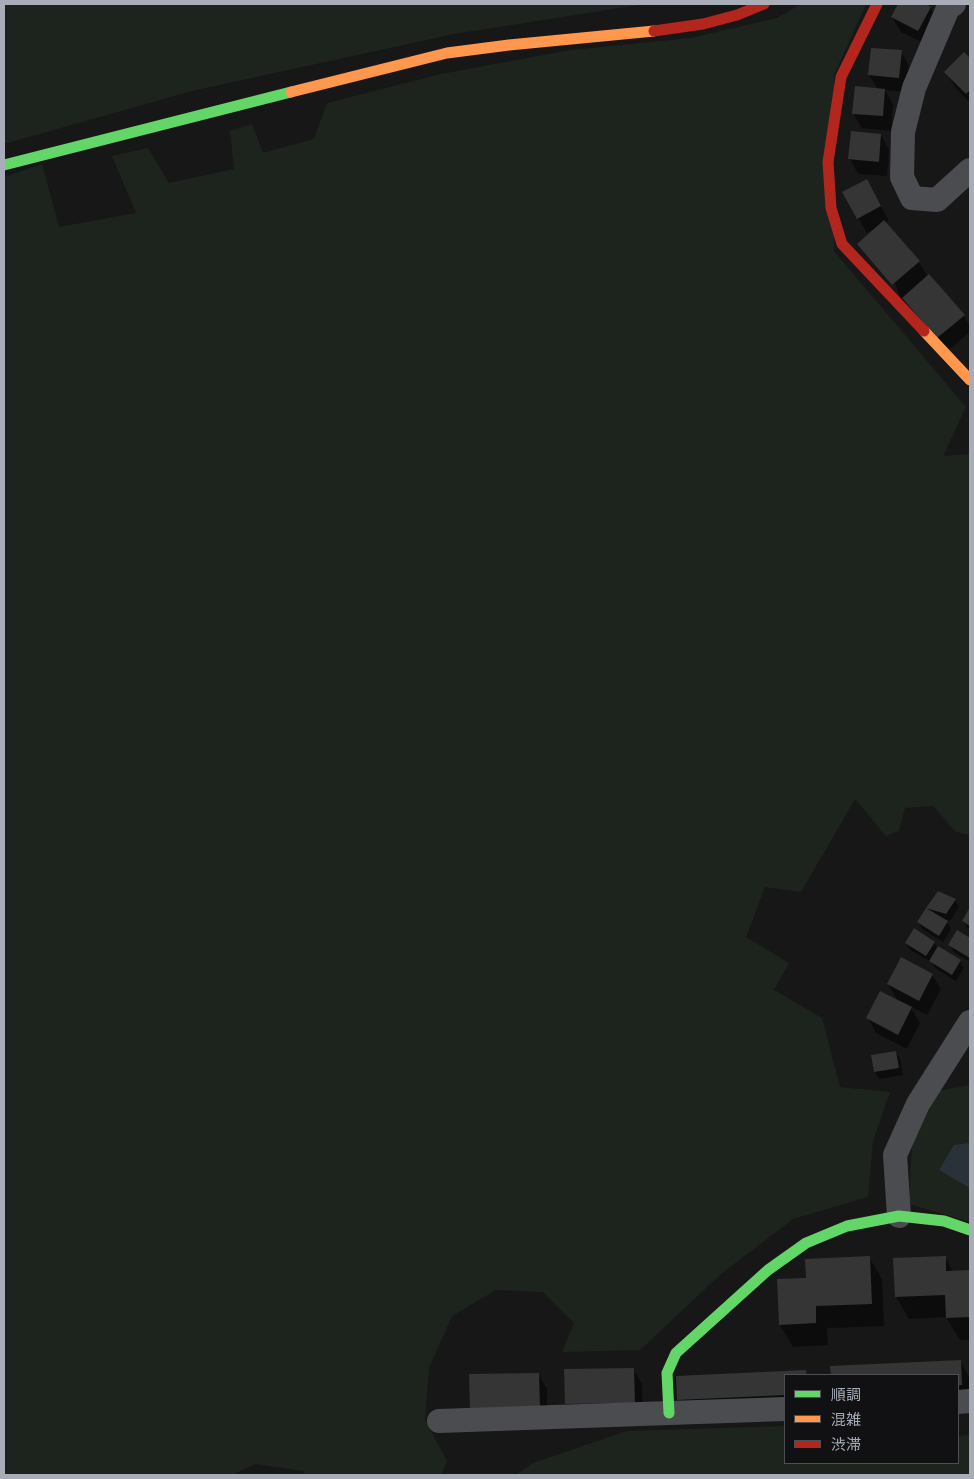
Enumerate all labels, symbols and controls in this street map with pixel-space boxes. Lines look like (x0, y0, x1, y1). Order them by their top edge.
legend (784, 1374, 959, 1464)
text: 順調 (831, 1385, 861, 1404)
text: 混雑 (831, 1410, 861, 1429)
text: 渋滞 (831, 1435, 861, 1454)

